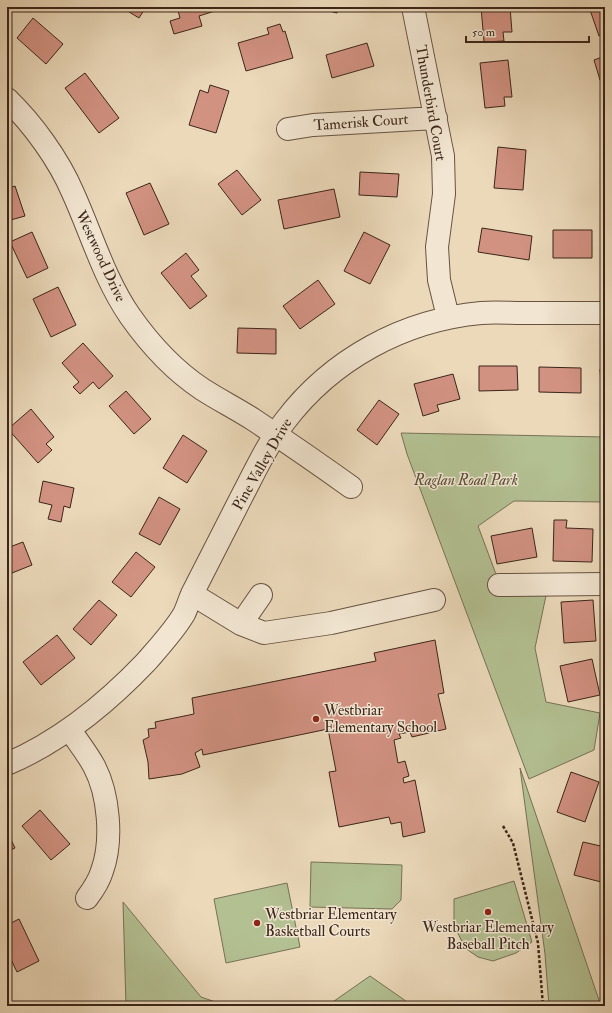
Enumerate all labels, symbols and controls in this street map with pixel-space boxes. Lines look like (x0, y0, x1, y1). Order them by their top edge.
scale bar (466, 18, 589, 44)
text: 50 m (472, 25, 496, 40)
street label: Thunderbird Court (411, 44, 450, 163)
street label: Tamerisk Court (313, 110, 409, 135)
street label: Westwood Drive (71, 207, 130, 305)
street label: Pine Valley Drive (228, 415, 297, 514)
park label: Raglan Road Park (413, 471, 518, 490)
place label: Westbriar Elementary School (323, 701, 437, 737)
marker: Westbriar Elementary School (311, 714, 321, 724)
place label: Westbriar Elementary Basketball Courts (264, 905, 397, 941)
marker: Westbriar Elementary Baseball Pitch (483, 907, 493, 917)
marker: Westbriar Elementary Basketball Courts (252, 918, 262, 928)
place label: Westbriar Elementary Baseball Pitch (421, 918, 554, 954)

